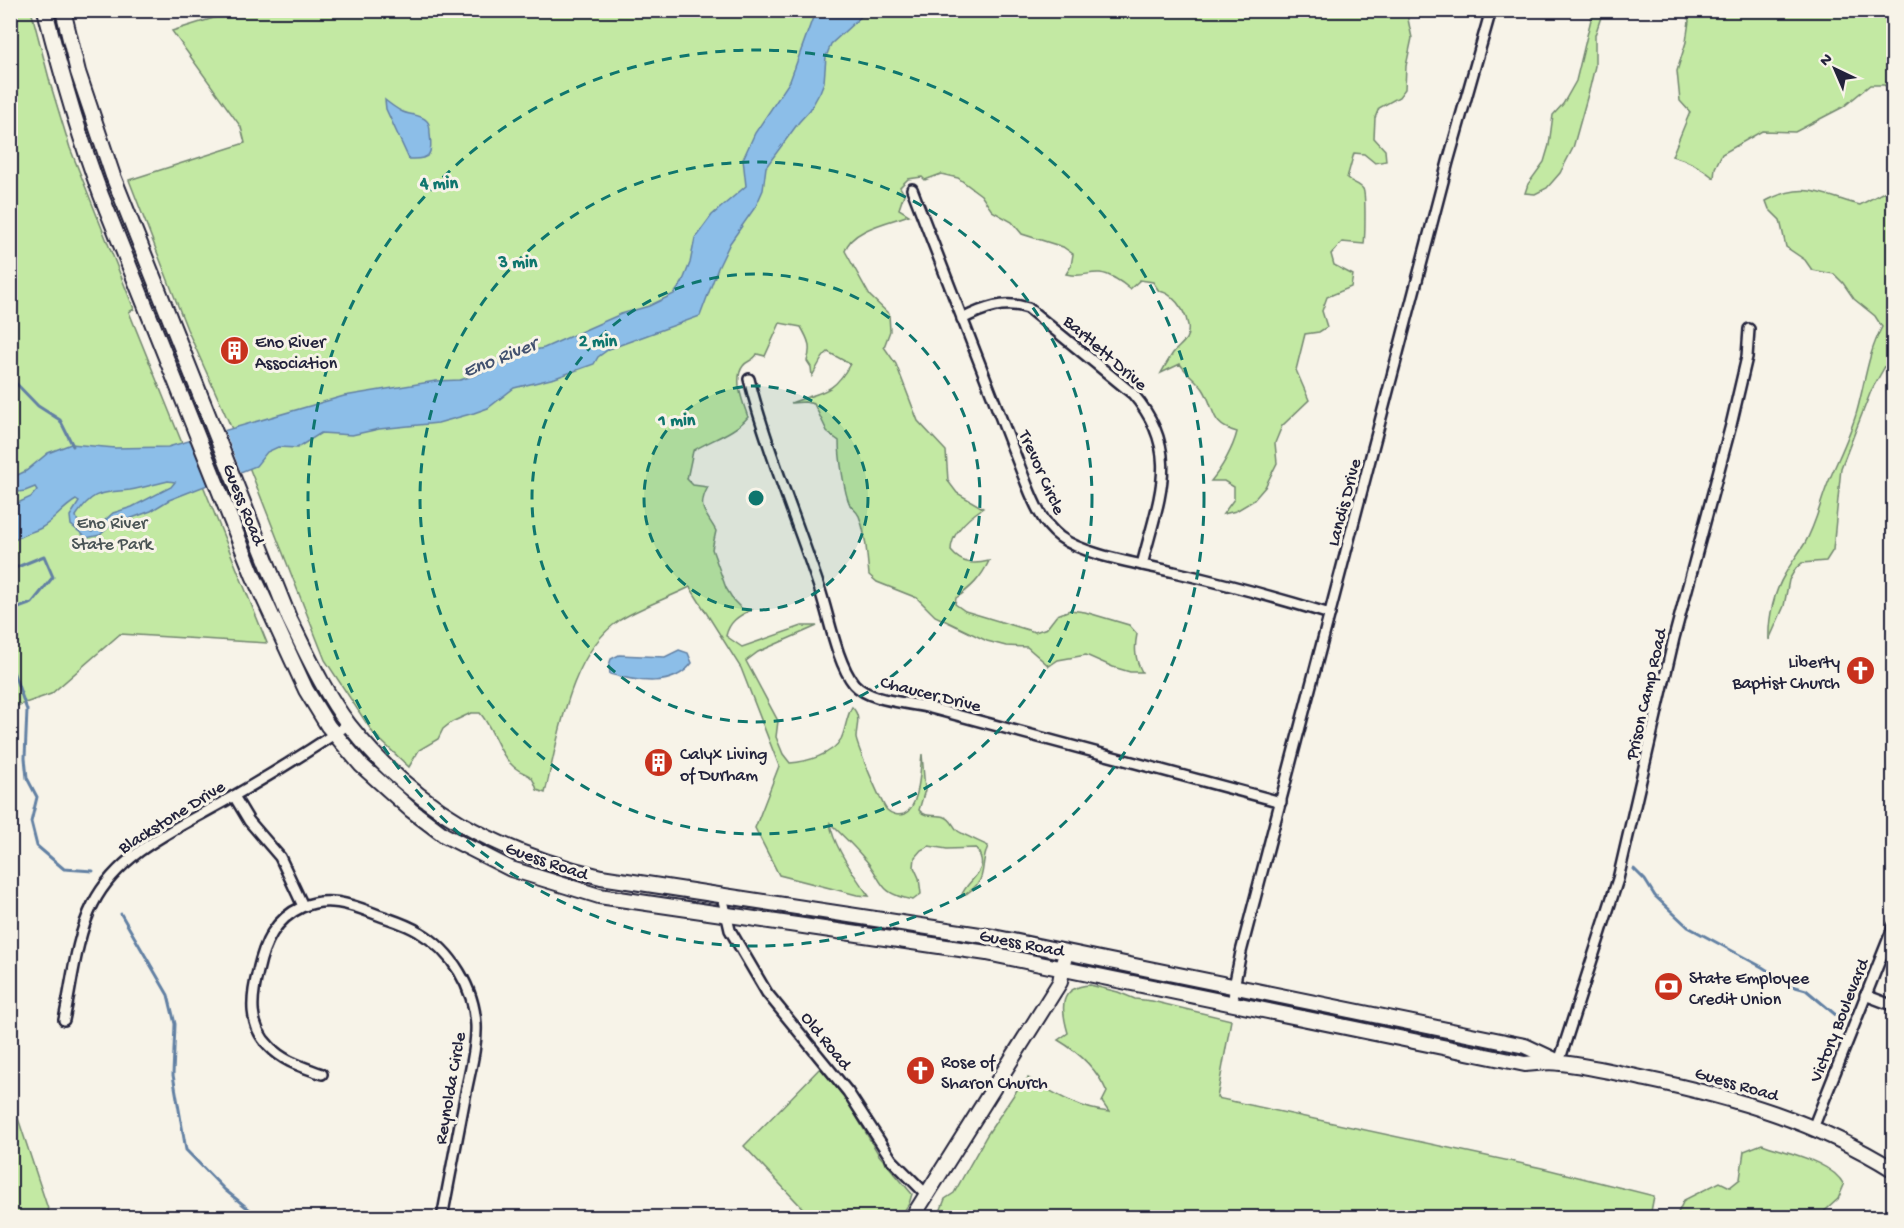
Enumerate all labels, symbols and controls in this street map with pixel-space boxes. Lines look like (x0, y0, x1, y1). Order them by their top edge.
north arrow (1805, 39, 1865, 99)
text: N (1817, 50, 1838, 71)
text: 4 min (419, 174, 458, 195)
text: 3 min (498, 253, 538, 274)
street label: Bartlett Drive (1057, 311, 1151, 397)
water label: Eno River (460, 332, 544, 385)
text: 2 min (579, 332, 618, 353)
place label: Eno River Association (255, 333, 338, 375)
building icon: Eno River Association (218, 335, 250, 367)
text: 1 min (658, 411, 696, 432)
street label: Trevor Circle (1012, 427, 1069, 519)
street label: Landis Drive (1324, 456, 1367, 549)
street label: Guess Road (217, 461, 269, 550)
centre of rings (746, 488, 766, 508)
park label: Eno River State Park (72, 514, 154, 556)
street label: Prison Camp Road (1622, 626, 1673, 763)
place label: Liberty Baptist Church (1731, 653, 1840, 695)
church icon: Liberty Baptist Church (1845, 655, 1877, 687)
street label: Chaucer Drive (878, 673, 984, 718)
place label: Calyx Living of Durham (680, 745, 767, 787)
building icon: Calyx Living of Durham (643, 747, 675, 779)
street label: Blackstone Drive (114, 777, 230, 860)
street label: Guess Road (502, 838, 592, 887)
street label: Guess Road (977, 926, 1067, 963)
street label: Victory Boulevard (1806, 955, 1875, 1087)
place label: State Employee Credit Union (1689, 969, 1810, 1011)
bank icon: State Employee Credit Union (1652, 971, 1684, 1003)
street label: Old Road (795, 1008, 856, 1076)
street label: Reynolda Circle (431, 1030, 472, 1146)
place label: Rose of Sharon Church (941, 1053, 1048, 1095)
church icon: Rose of Sharon Church (904, 1055, 936, 1087)
street label: Guess Road (1692, 1063, 1782, 1108)

